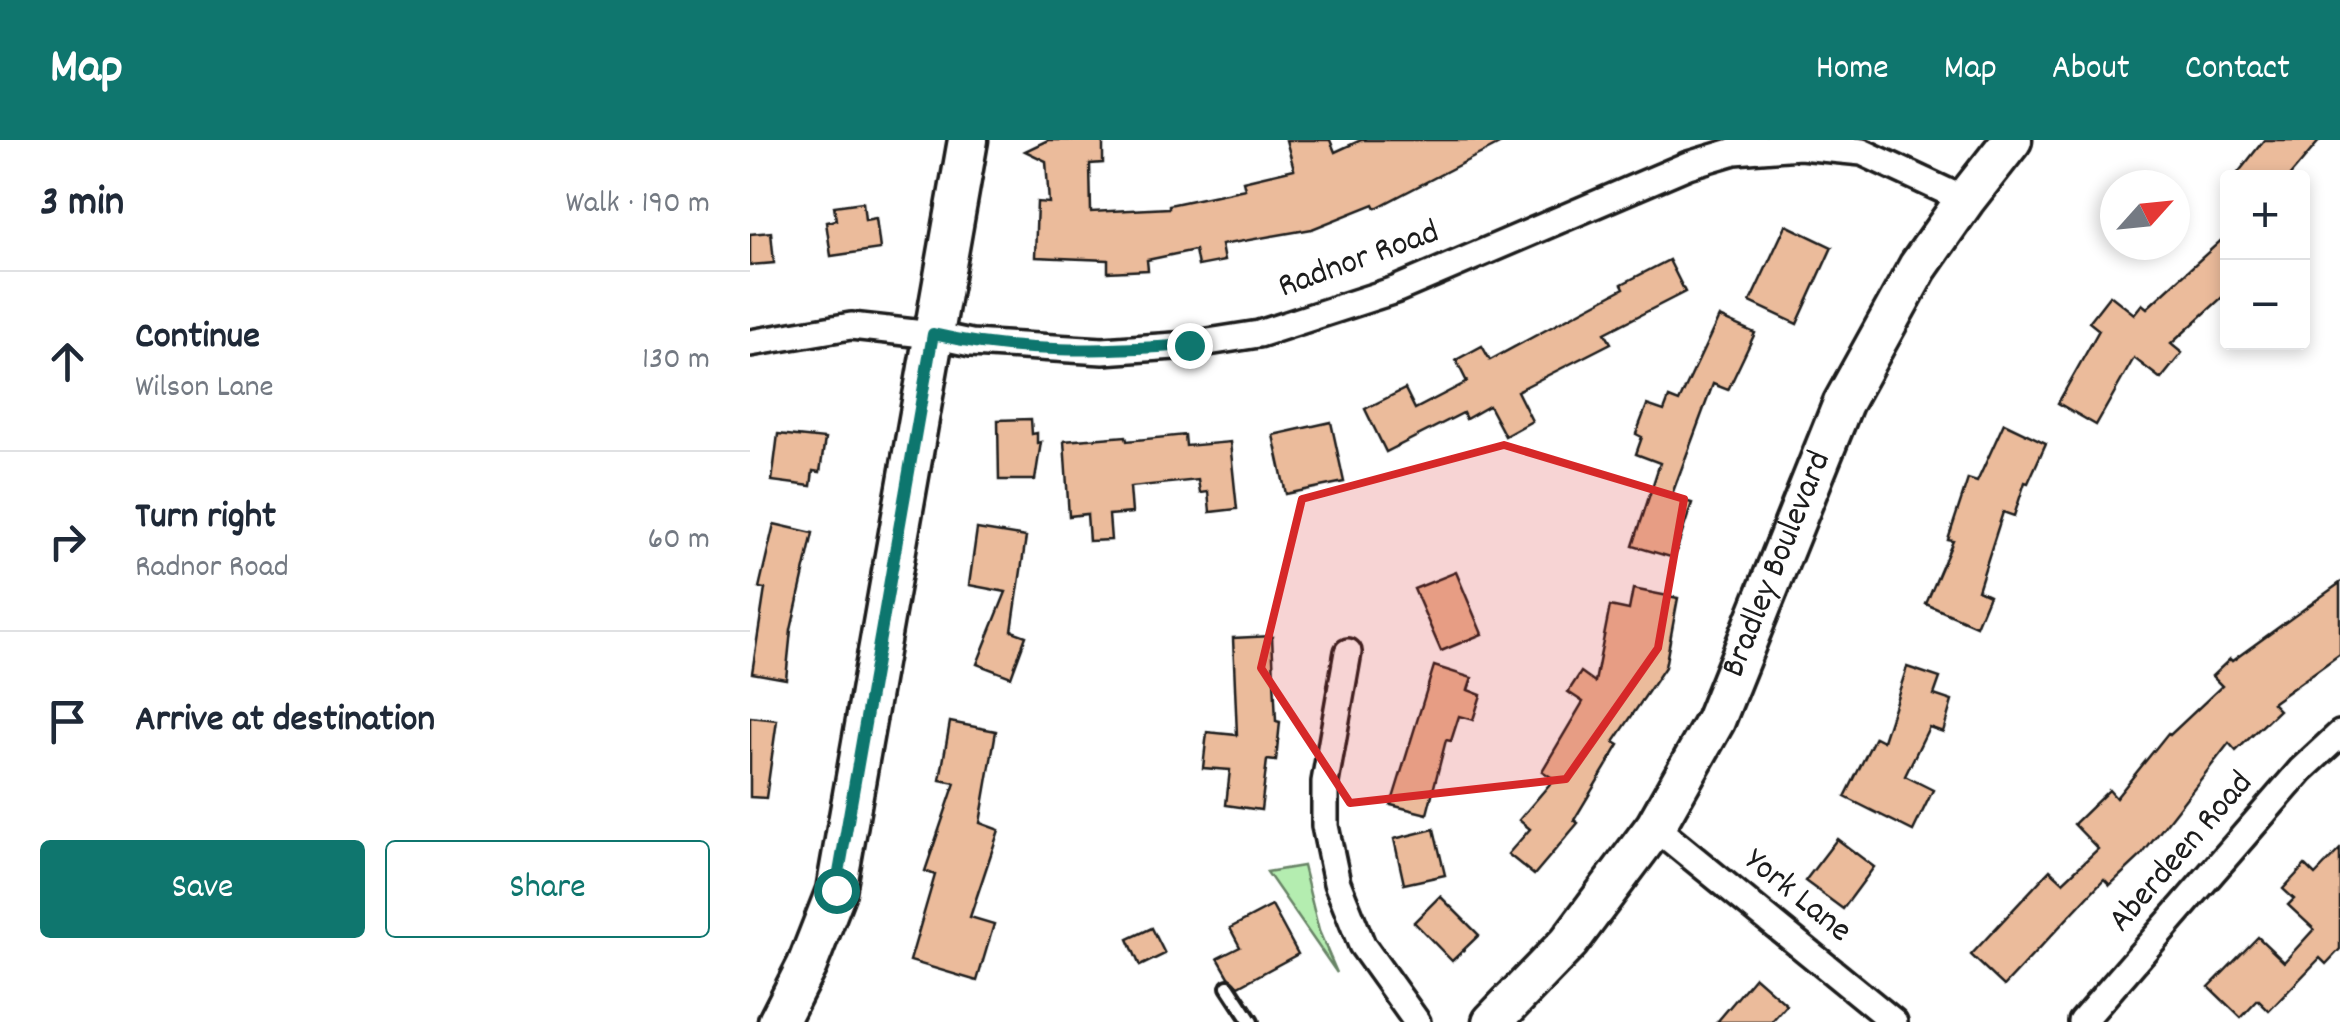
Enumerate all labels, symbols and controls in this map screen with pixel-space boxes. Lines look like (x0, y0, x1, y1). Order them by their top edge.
text: Map (50, 36, 123, 105)
text: Home (1816, 45, 1889, 95)
text: Map (1944, 45, 1997, 95)
text: About (2052, 45, 2130, 95)
text: Contact (2185, 45, 2290, 95)
north arrow (2100, 170, 2190, 260)
map controls (2220, 170, 2310, 350)
button: + (2220, 170, 2310, 260)
text: 3 min (40, 175, 124, 235)
text: Walk · 190 m (565, 182, 710, 228)
street label: Radnor Road (1271, 209, 1447, 313)
button: − (2220, 260, 2310, 350)
text: Continue (135, 311, 260, 366)
route end (1167, 323, 1213, 369)
icon: ahead (40, 334, 95, 389)
text: 130 m (642, 338, 710, 384)
text: Wilson Lane (135, 366, 274, 412)
street label: Bradley Boulevard (1710, 444, 1846, 685)
text: Turn right (135, 491, 276, 546)
icon: right (40, 514, 95, 569)
text: 60 m (648, 518, 710, 564)
text: Radnor Road (135, 546, 289, 592)
icon: arrive (40, 694, 95, 749)
text: Arrive at destination (135, 694, 435, 749)
street label: Aberdeen Road (2098, 761, 2266, 945)
street label: York Lane (1732, 838, 1862, 956)
button: Save (40, 840, 365, 938)
button: Share (385, 840, 710, 938)
route start (814, 868, 860, 914)

